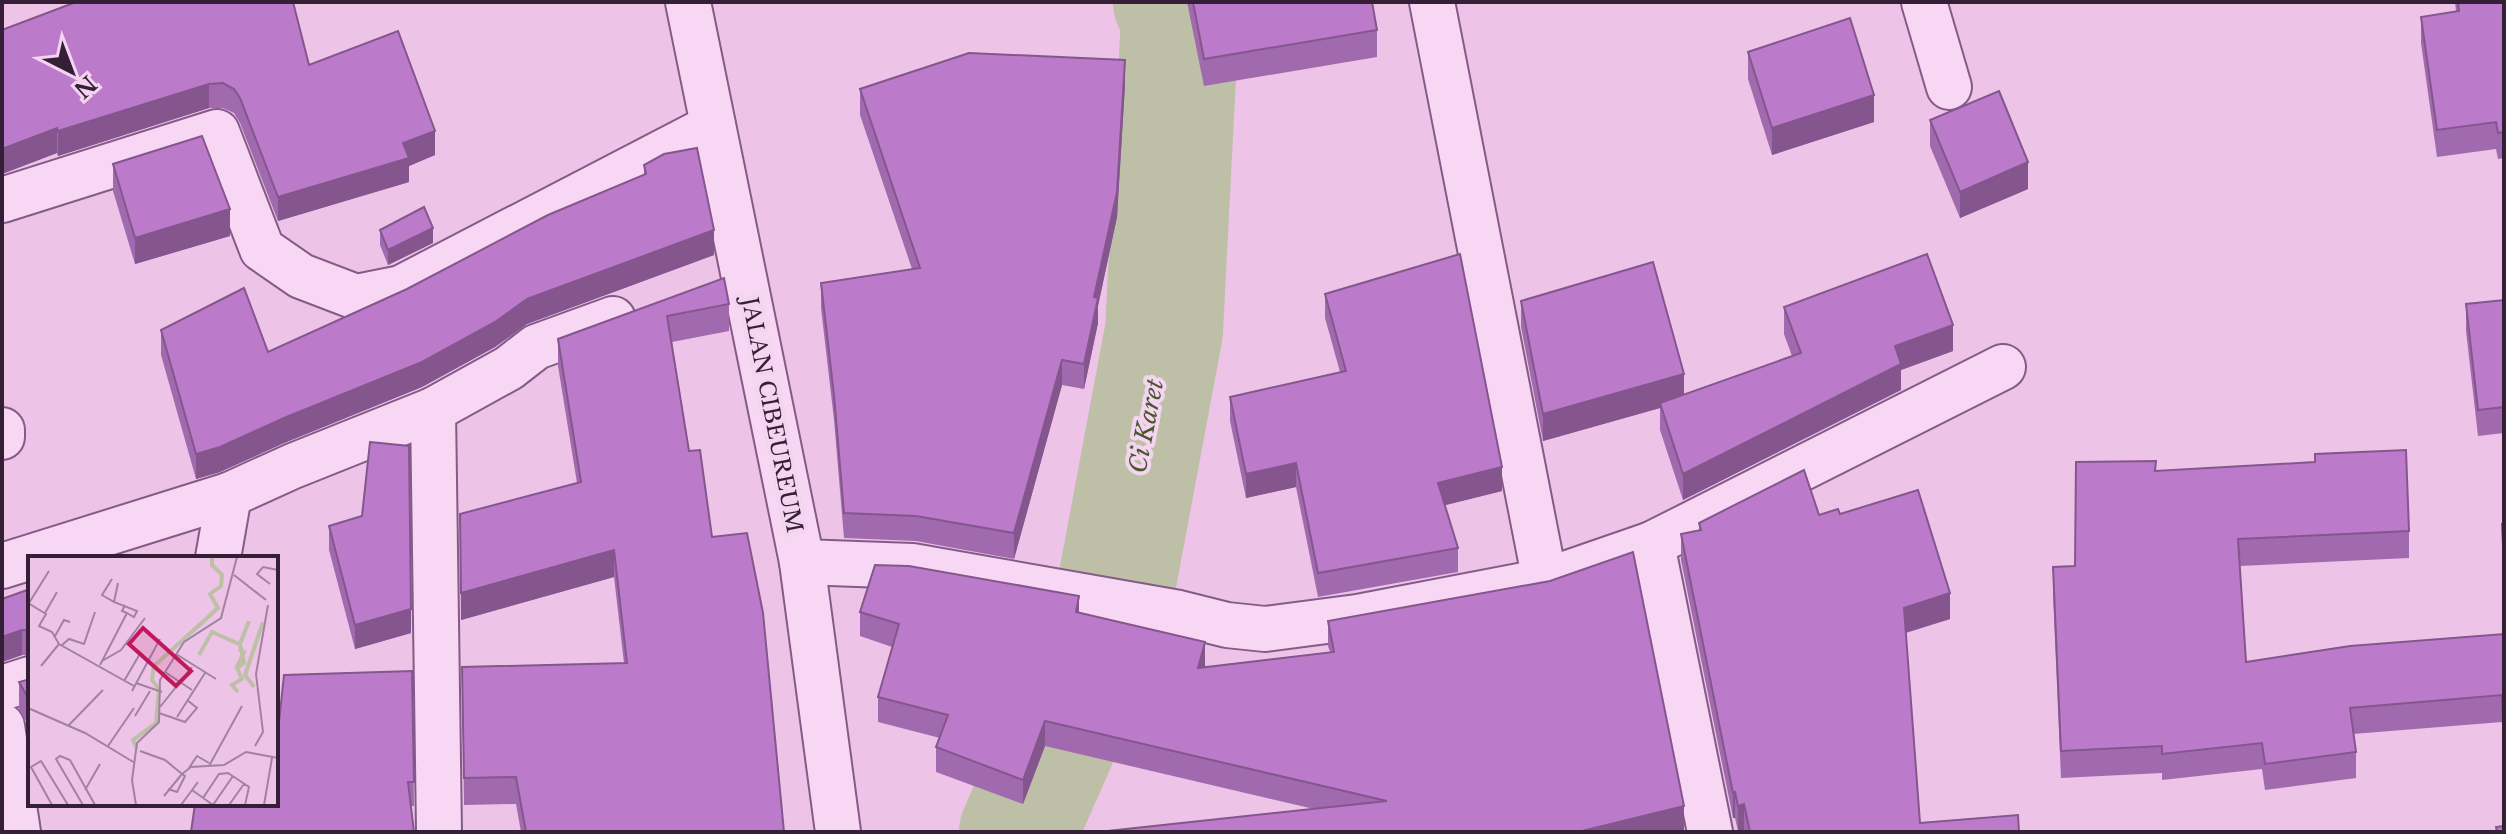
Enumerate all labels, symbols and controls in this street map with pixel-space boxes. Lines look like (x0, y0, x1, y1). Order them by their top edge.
north arrow (32, 32, 112, 112)
text: N (68, 70, 102, 104)
street label: JALAN CIBEUREUM (735, 292, 808, 535)
water label: Ci Karet (1123, 376, 1169, 475)
inset map (28, 556, 278, 806)

